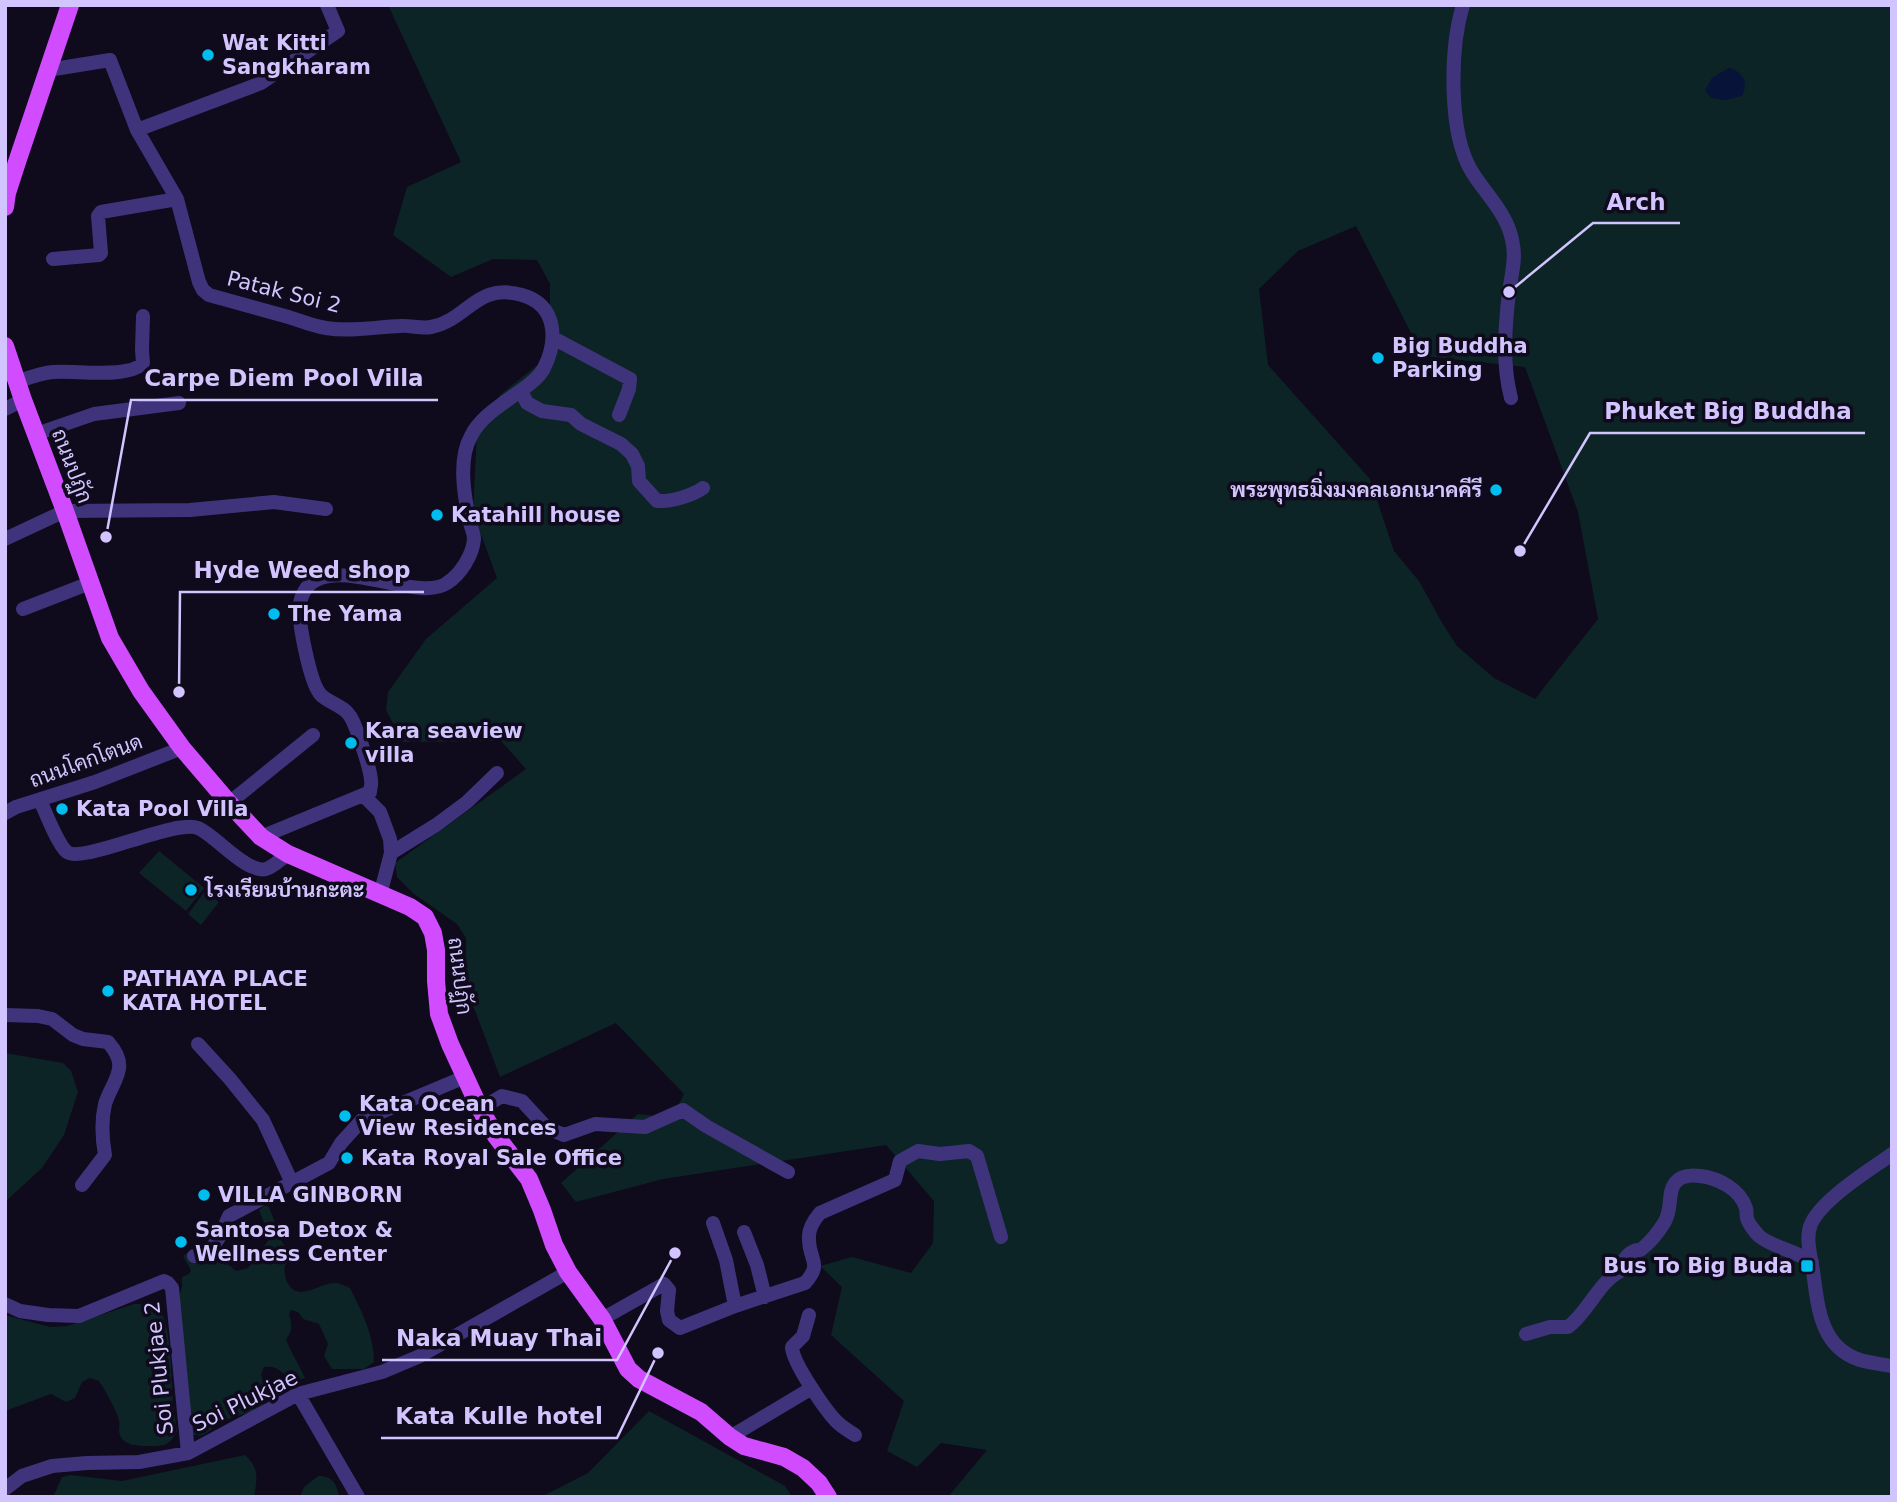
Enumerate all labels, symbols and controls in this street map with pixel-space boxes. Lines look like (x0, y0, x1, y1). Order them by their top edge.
place label: Wat Kitti Sangkharam (222, 31, 371, 79)
marker: Wat Kitti Sangkharam (200, 47, 216, 63)
callout: Arch (1593, 179, 1680, 223)
text: Arch (1606, 189, 1666, 215)
street label: Patak Soi 2 (225, 266, 343, 318)
place label: Big Buddha Parking (1392, 334, 1528, 382)
marker: Big Buddha Parking (1370, 350, 1386, 366)
callout: Carpe Diem Pool Villa (131, 356, 438, 400)
text: Carpe Diem Pool Villa (144, 365, 424, 391)
callout: Phuket Big Buddha (1590, 389, 1865, 433)
text: Phuket Big Buddha (1604, 398, 1852, 424)
street label: ถนนปฏัก (46, 425, 97, 507)
place label: พระพุทธมิ่งมงคลเอกเนาคคีรี (1230, 471, 1482, 505)
marker: พระพุทธมิ่งมงคลเอกเนาคคีรี (1488, 482, 1504, 498)
place label: Katahill house (451, 503, 621, 527)
marker: Katahill house (429, 507, 445, 523)
callout: Hyde Weed shop (180, 548, 424, 592)
text: Hyde Weed shop (194, 557, 410, 583)
place label: The Yama (288, 602, 402, 626)
marker: The Yama (266, 606, 282, 622)
place label: Kara seaview villa (365, 719, 523, 767)
street label: ถนนโคกโตนด (26, 729, 146, 792)
marker: Kara seaview villa (343, 735, 359, 751)
place label: Kata Pool Villa (76, 797, 248, 821)
marker: Kata Pool Villa (54, 801, 70, 817)
place label: โรงเรียนบ้านกะตะ (203, 876, 364, 902)
marker: โรงเรียนบ้านกะตะ (183, 882, 199, 898)
street label: ถนนปฏัก (442, 936, 477, 1016)
place label: PATHAYA PLACE KATA HOTEL (122, 967, 308, 1015)
marker: PATHAYA PLACE KATA HOTEL (100, 983, 116, 999)
place label: Kata Ocean View Residences (359, 1092, 557, 1140)
marker: Kata Ocean View Residences (337, 1108, 353, 1124)
place label: Kata Royal Sale Office (361, 1146, 622, 1170)
marker: Kata Royal Sale Office (339, 1150, 355, 1166)
place label: VILLA GINBORN (218, 1183, 403, 1207)
marker: VILLA GINBORN (196, 1187, 212, 1203)
place label: Santosa Detox & Wellness Center (195, 1218, 393, 1266)
marker: Santosa Detox & Wellness Center (173, 1234, 189, 1250)
place label: Bus To Big Buda (1603, 1254, 1793, 1278)
marker: Bus To Big Buda (1799, 1258, 1815, 1274)
street label: Soi Plukjae 2 (140, 1300, 178, 1436)
callout: Naka Muay Thai (382, 1316, 617, 1360)
text: Naka Muay Thai (396, 1325, 602, 1351)
street label: Soi Plukjae (188, 1365, 302, 1437)
callout: Kata Kulle hotel (381, 1394, 617, 1438)
text: Kata Kulle hotel (395, 1403, 603, 1429)

